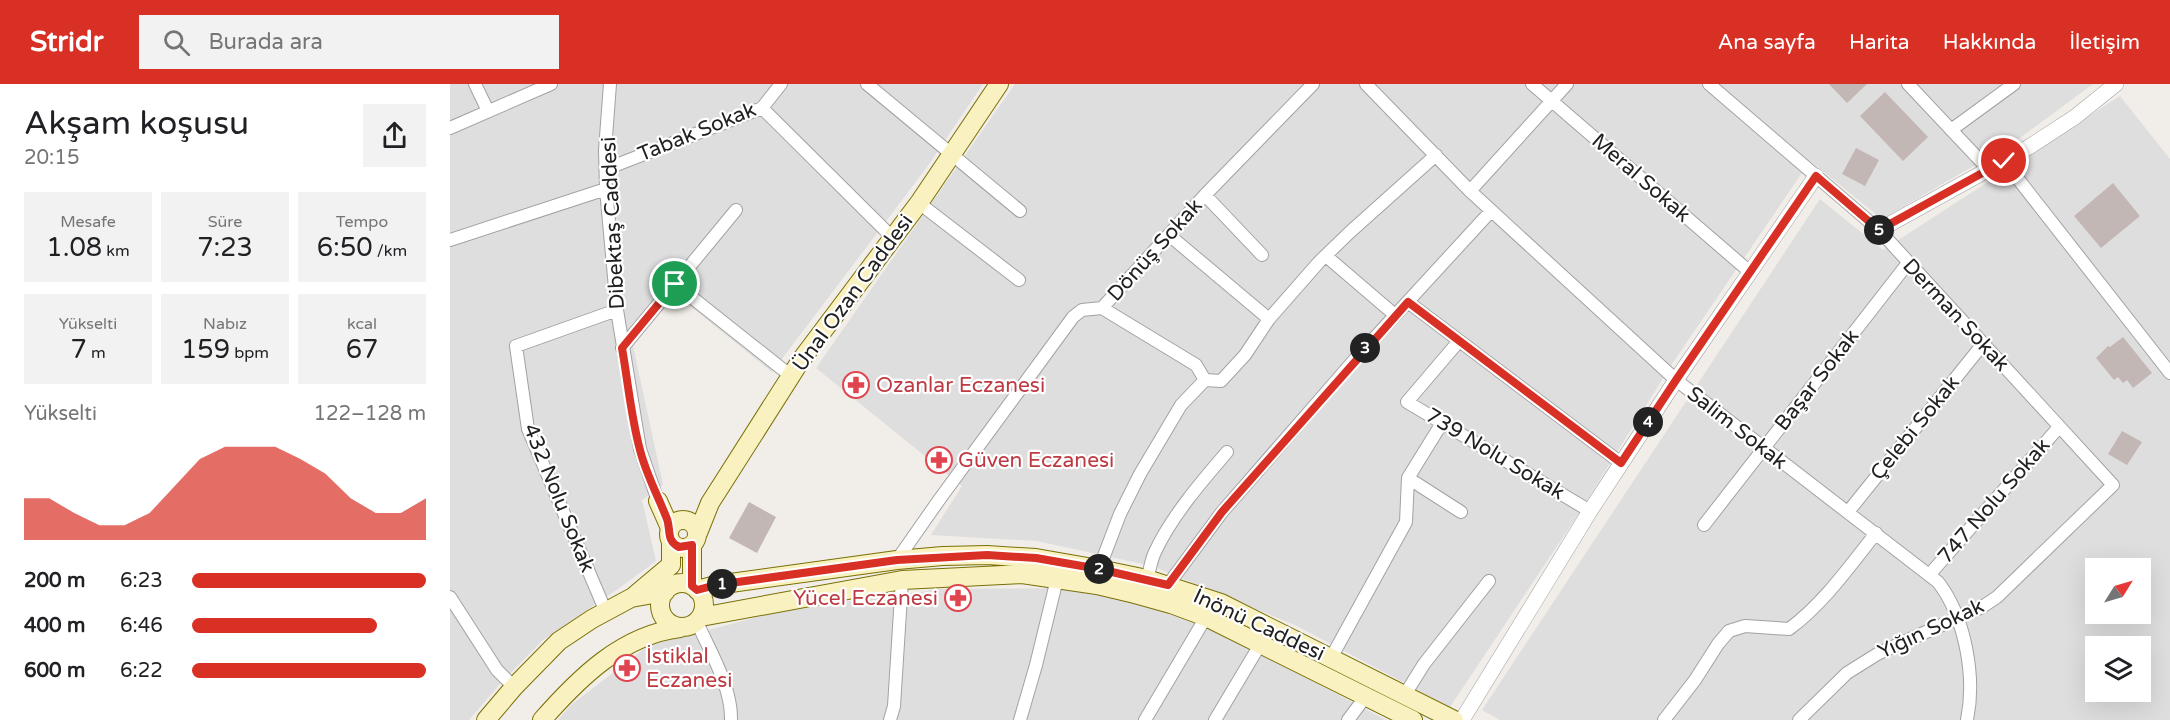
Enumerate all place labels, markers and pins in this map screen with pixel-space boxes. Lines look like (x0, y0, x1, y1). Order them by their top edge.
pin (1978, 135, 2029, 186)
pin: 5 (1864, 215, 1894, 245)
pin (649, 258, 700, 309)
pin: 3 (1350, 333, 1380, 363)
pharmacy icon: Ozanlar Eczanesi (841, 370, 871, 400)
place label: Ozanlar Eczanesi (876, 373, 1045, 398)
pin: 4 (1633, 407, 1663, 437)
pharmacy icon: Güven Eczanesi (924, 445, 954, 475)
place label: Güven Eczanesi (958, 448, 1114, 473)
pin: 2 (1084, 554, 1114, 584)
pin: 1 (707, 569, 737, 599)
pharmacy icon: Yücel Eczanesi (943, 583, 973, 613)
place label: Yücel Eczanesi (793, 586, 938, 611)
place label: İstiklal Eczanesi (646, 644, 733, 693)
pharmacy icon: İstiklal Eczanesi (612, 653, 642, 683)

